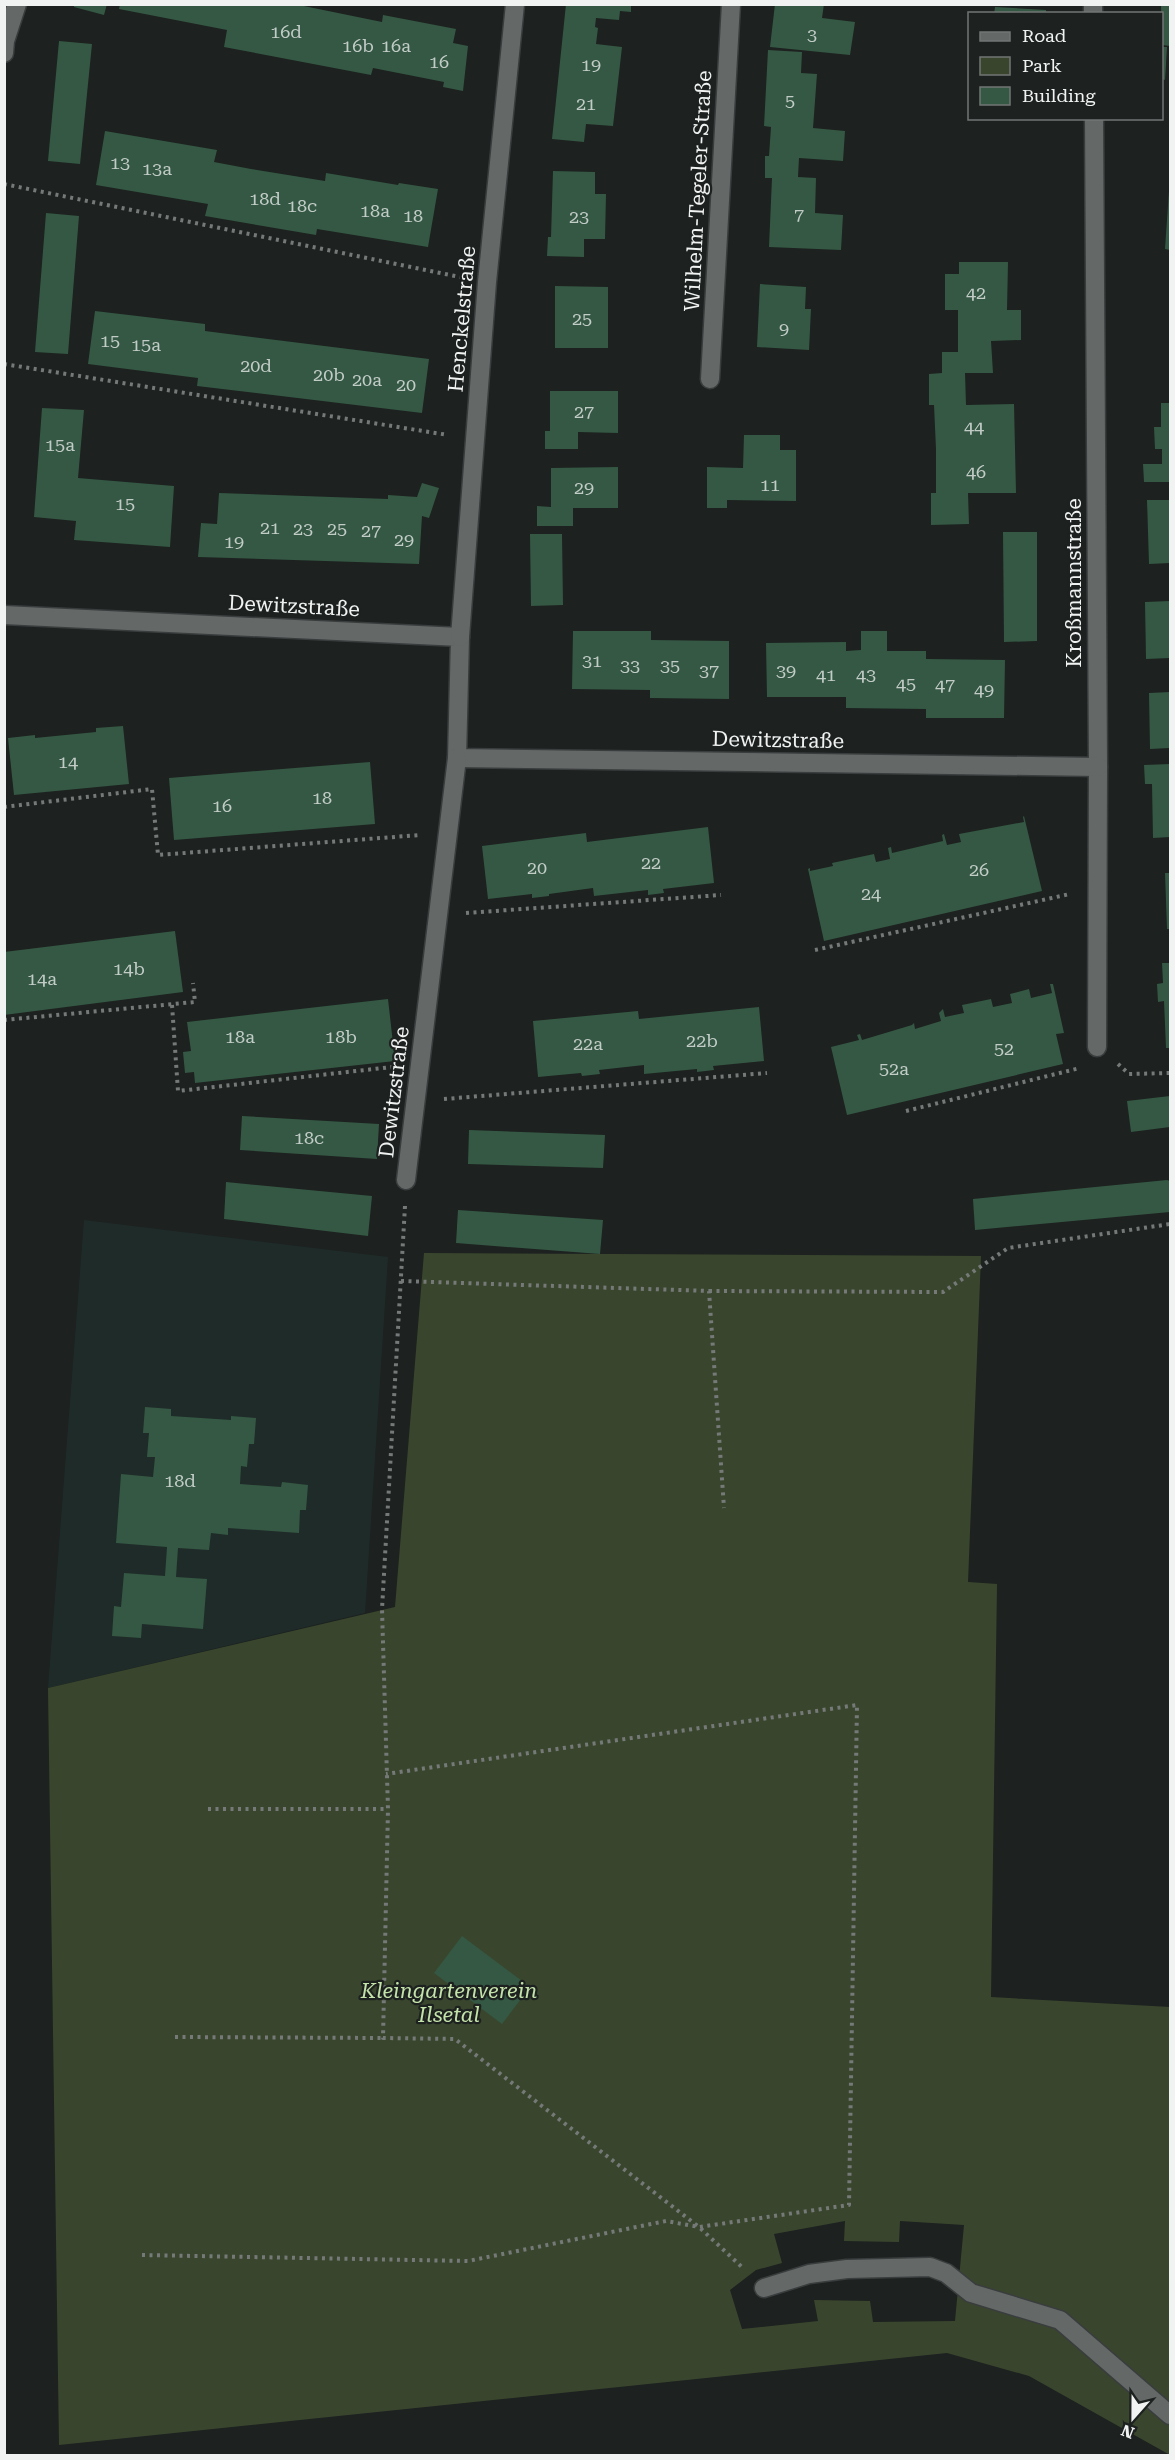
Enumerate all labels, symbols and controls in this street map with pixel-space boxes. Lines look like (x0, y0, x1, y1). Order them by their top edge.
legend (968, 12, 1163, 120)
house number: 16d (270, 21, 302, 42)
house number: 3 (807, 24, 817, 45)
text: Road (1022, 25, 1067, 46)
house number: 16b (342, 35, 374, 56)
house number: 16a (381, 35, 411, 56)
house number: 16 (429, 51, 449, 72)
house number: 19 (581, 54, 601, 75)
text: Park (1022, 55, 1062, 76)
street label: Wilhelm-Tegeler-Straße (680, 70, 716, 312)
text: Building (1022, 85, 1096, 106)
house number: 5 (785, 90, 795, 111)
house number: 21 (576, 93, 596, 114)
house number: 13 (110, 152, 130, 173)
house number: 13a (142, 158, 172, 179)
house number: 18d (249, 188, 281, 209)
house number: 18c (287, 195, 317, 216)
house number: 18a (360, 200, 390, 221)
house number: 7 (794, 204, 804, 225)
house number: 18 (403, 205, 423, 226)
house number: 23 (569, 206, 589, 227)
street label: Henckelstraße (444, 245, 480, 393)
house number: 42 (966, 282, 986, 303)
house number: 25 (572, 308, 592, 329)
house number: 9 (779, 318, 789, 339)
house number: 15 (100, 330, 120, 351)
house number: 15a (131, 334, 161, 355)
house number: 20d (240, 355, 272, 376)
house number: 20b (313, 364, 345, 385)
house number: 20a (352, 369, 382, 390)
house number: 20 (396, 374, 416, 395)
house number: 27 (574, 401, 594, 422)
house number: 44 (964, 416, 984, 437)
house number: 15a (45, 434, 75, 455)
house number: 46 (966, 461, 986, 482)
house number: 11 (760, 474, 780, 495)
house number: 29 (574, 477, 594, 498)
house number: 15 (115, 493, 135, 514)
street label: Kroßmannstraße (1062, 498, 1086, 668)
house number: 21 (260, 517, 280, 538)
house number: 23 (293, 518, 313, 539)
house number: 25 (327, 518, 347, 539)
house number: 27 (361, 520, 381, 541)
house number: 29 (394, 529, 414, 550)
house number: 19 (224, 531, 244, 552)
street label: Dewitzstraße (227, 591, 361, 621)
house number: 31 (582, 650, 602, 671)
house number: 33 (620, 655, 640, 676)
house number: 35 (660, 655, 680, 676)
house number: 37 (699, 660, 719, 681)
house number: 39 (776, 660, 796, 681)
house number: 41 (816, 664, 836, 685)
house number: 43 (856, 664, 876, 685)
house number: 45 (896, 673, 916, 694)
house number: 47 (935, 674, 955, 695)
house number: 49 (974, 679, 994, 700)
street label: Dewitzstraße (712, 727, 844, 753)
house number: 14 (58, 751, 78, 772)
house number: 18 (312, 787, 332, 808)
house number: 16 (212, 795, 232, 816)
house number: 22 (641, 852, 661, 873)
house number: 20 (527, 857, 547, 878)
house number: 26 (969, 859, 989, 880)
house number: 24 (861, 883, 881, 904)
house number: 14b (113, 958, 145, 979)
house number: 14a (27, 968, 57, 989)
street label: Dewitzstraße (374, 1025, 414, 1159)
house number: 18a (225, 1026, 255, 1047)
house number: 18b (325, 1026, 357, 1047)
house number: 22b (686, 1030, 718, 1051)
house number: 22a (573, 1033, 603, 1054)
house number: 52 (994, 1038, 1014, 1059)
house number: 52a (879, 1058, 909, 1079)
house number: 18c (294, 1127, 324, 1148)
house number: 18d (164, 1470, 196, 1491)
park label: Kleingartenverein Ilsetal (360, 1979, 537, 2027)
north arrow (1103, 2388, 1163, 2448)
text: N (1119, 2420, 1137, 2443)

